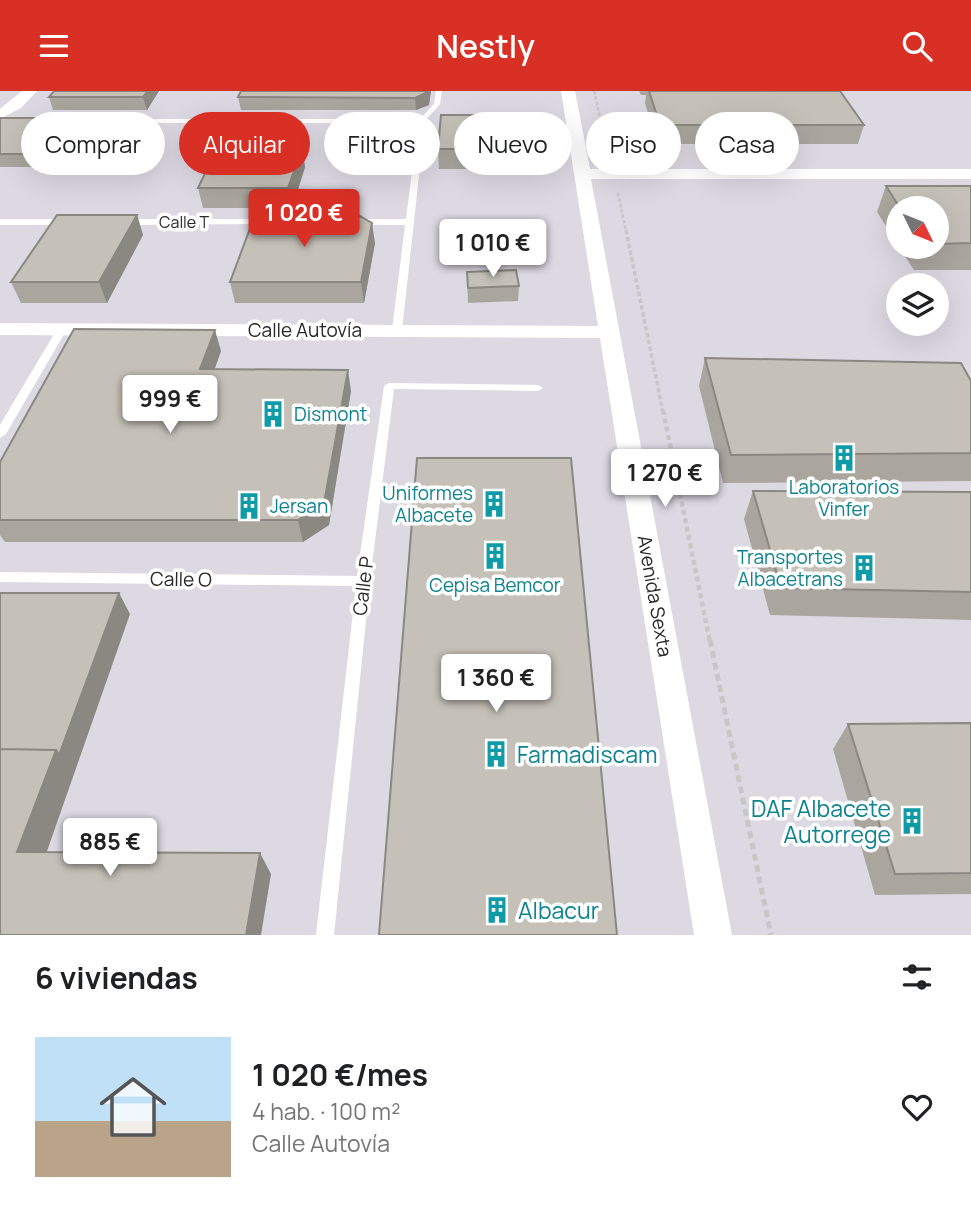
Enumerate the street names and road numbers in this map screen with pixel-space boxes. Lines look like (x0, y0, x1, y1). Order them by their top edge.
street label: Calle T (159, 211, 209, 233)
street label: Calle Autovía (248, 317, 362, 343)
street label: Avenida Sexta (631, 533, 679, 659)
street label: Calle P (346, 555, 380, 617)
street label: Calle O (150, 565, 212, 593)

